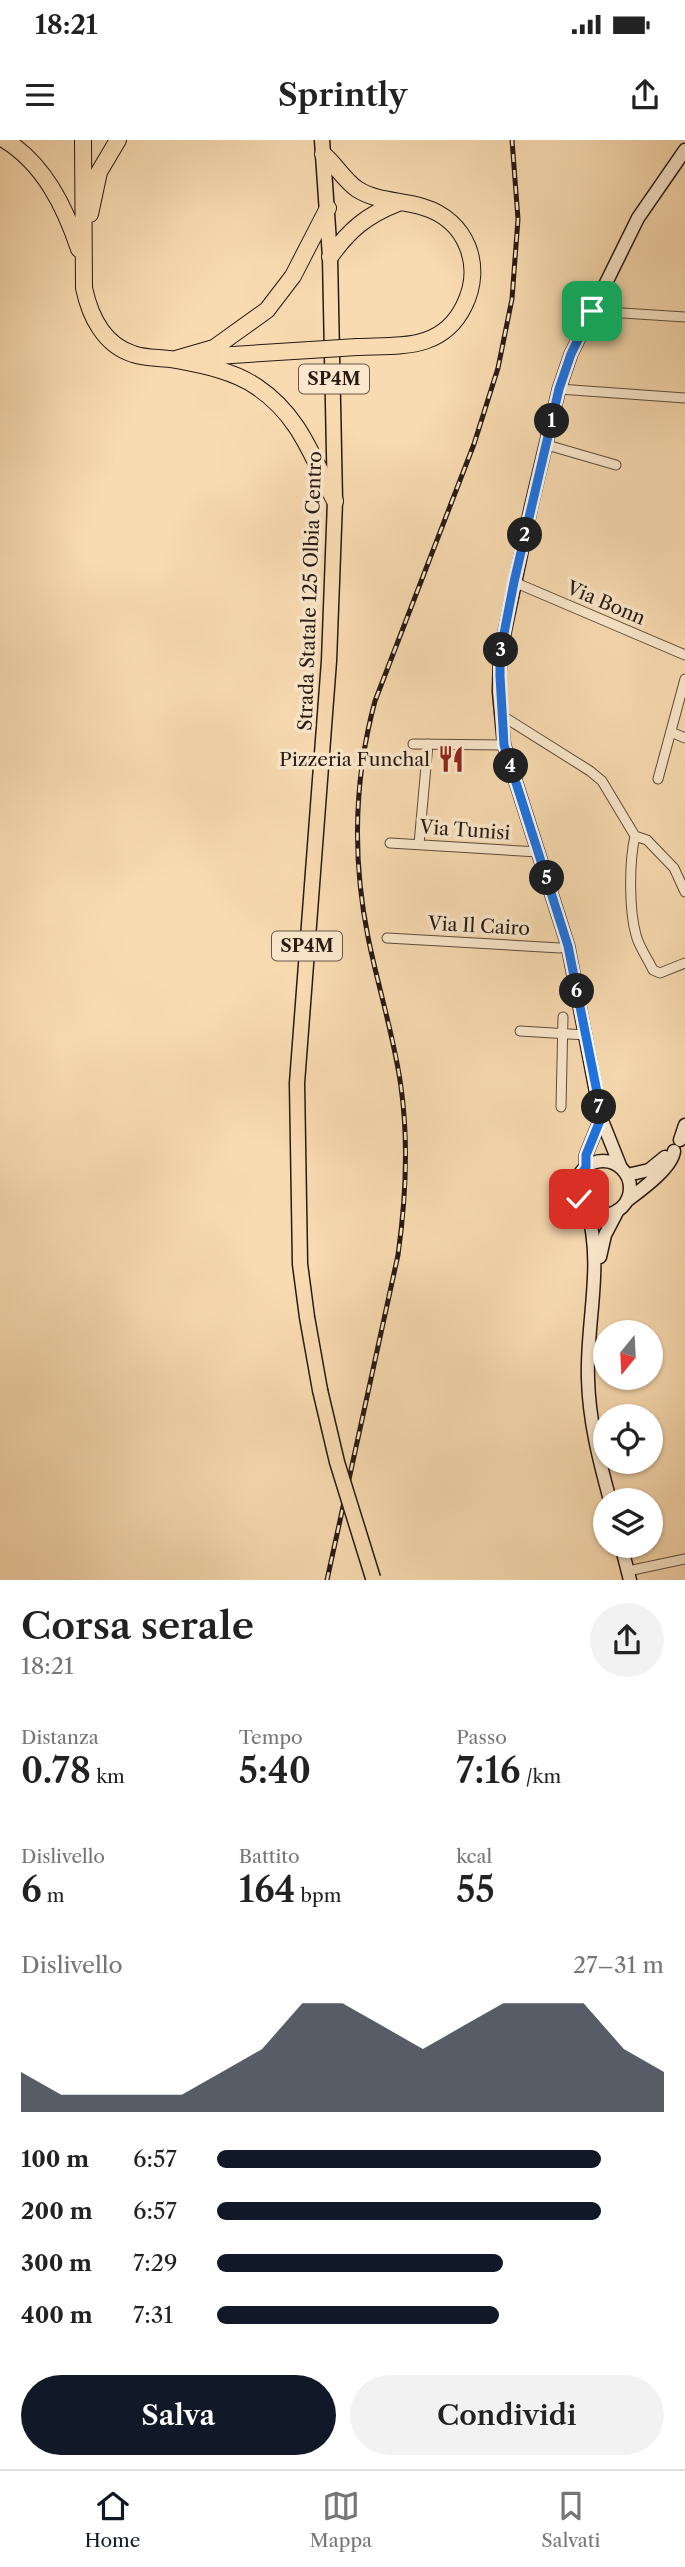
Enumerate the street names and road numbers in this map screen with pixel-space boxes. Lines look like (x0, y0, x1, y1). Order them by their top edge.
road number: SP4M (299, 365, 369, 394)
street label: Strada Statale 125 Olbia Centro (294, 451, 326, 731)
street label: Via Bonn (562, 576, 649, 630)
street label: Via Tunisi (418, 815, 511, 845)
street label: Via Il Cairo (426, 912, 531, 940)
road number: SP4M (272, 932, 342, 960)

